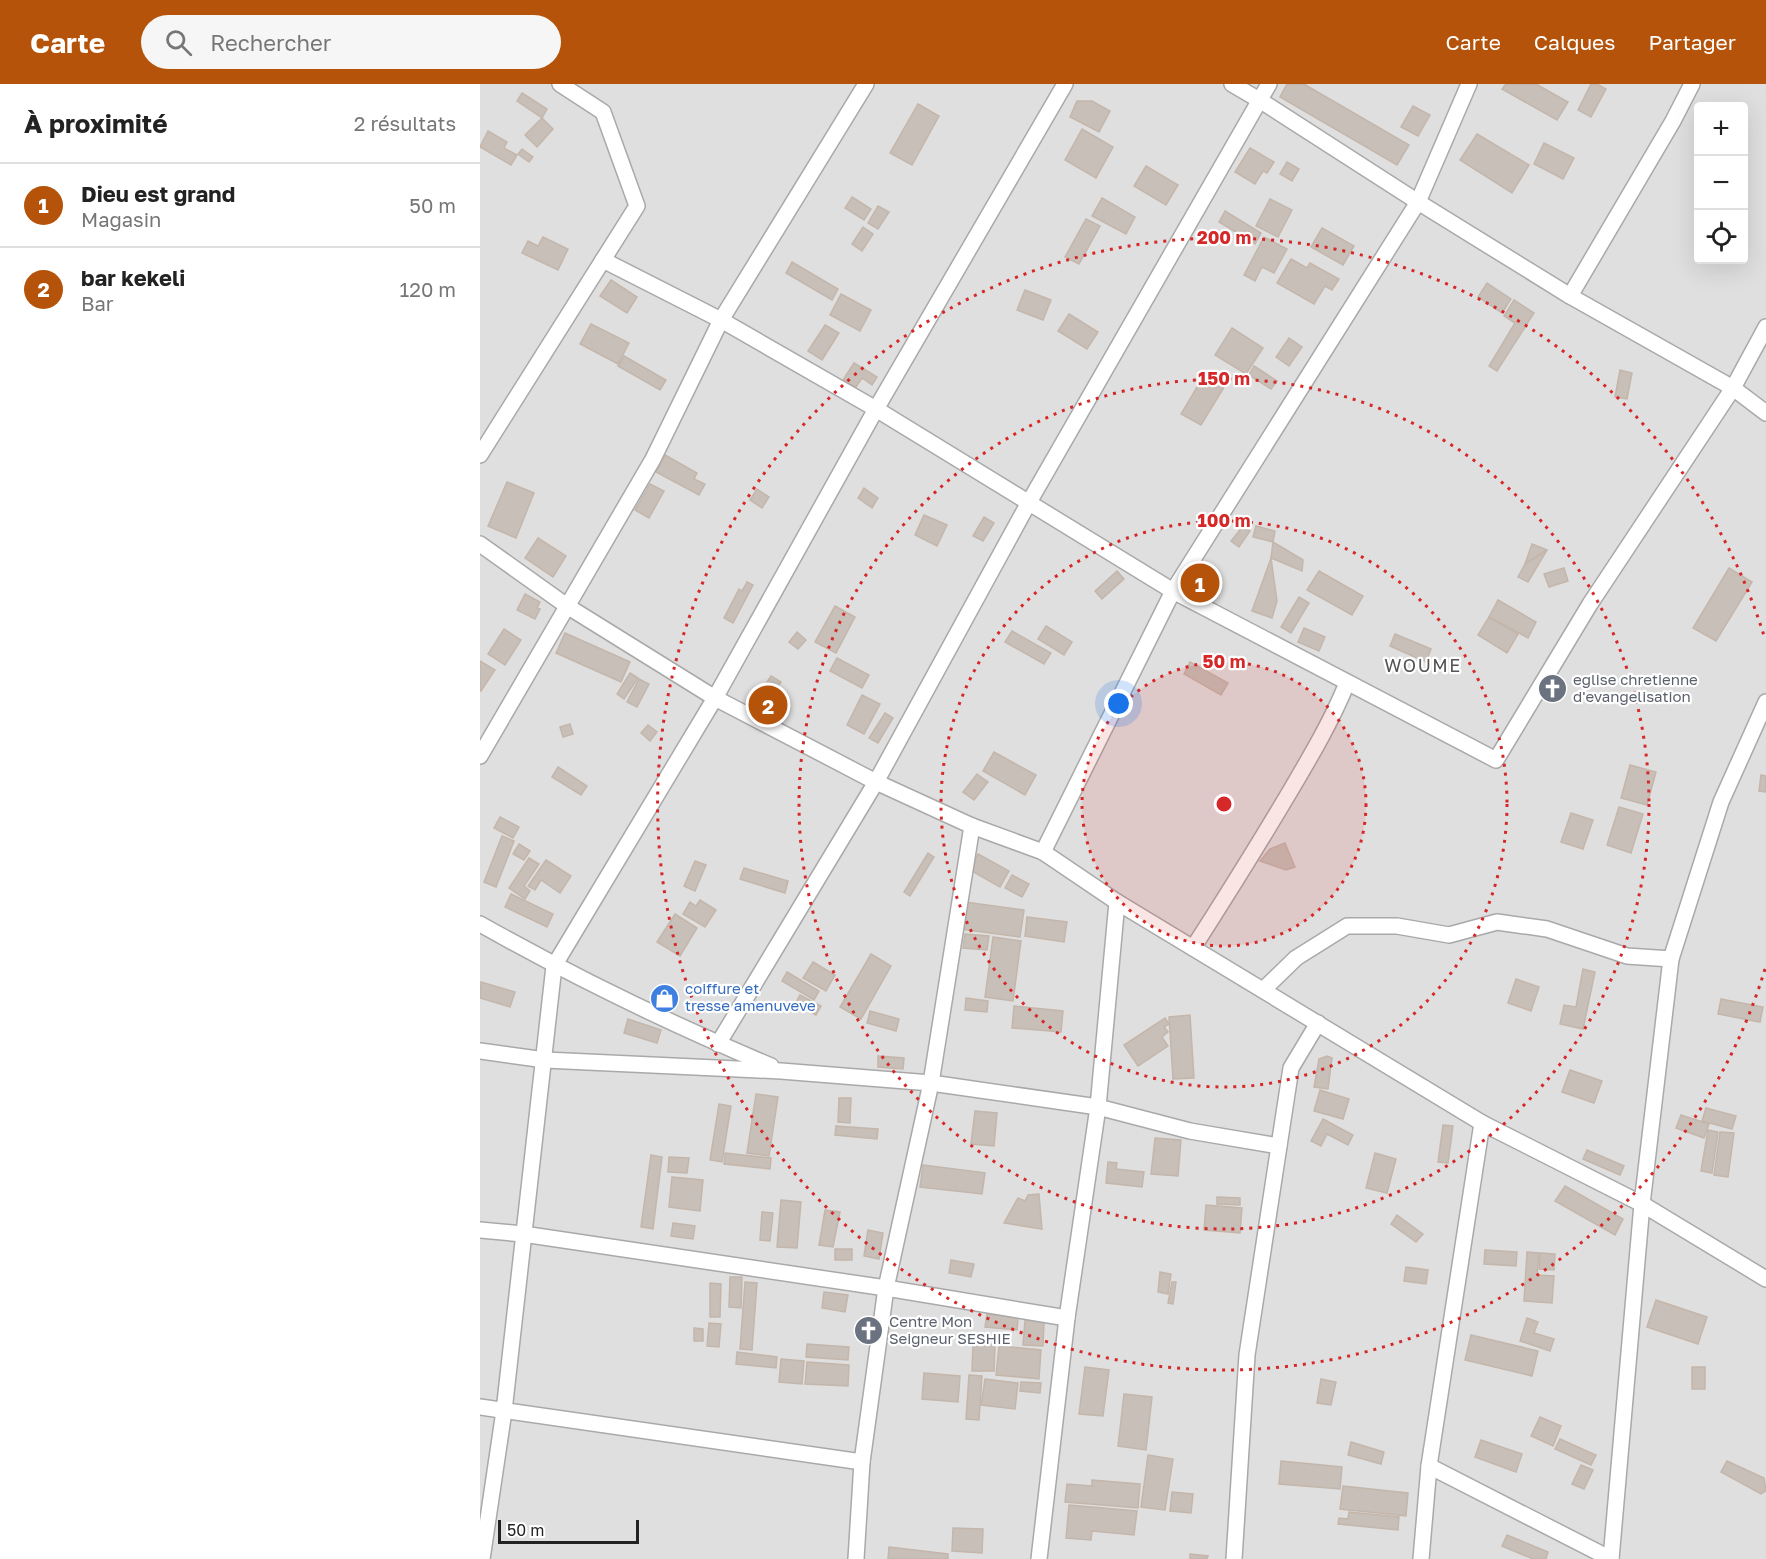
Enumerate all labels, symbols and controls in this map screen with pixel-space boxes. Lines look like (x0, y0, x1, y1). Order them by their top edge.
search box (141, 15, 561, 69)
text: Carte (30, 26, 105, 59)
icon: search (162, 26, 195, 59)
text: Rechercher (210, 29, 331, 56)
text: Carte (1445, 29, 1501, 55)
text: Calques (1534, 29, 1615, 55)
text: Partager (1648, 29, 1736, 55)
map controls (1694, 102, 1748, 264)
button: + (1694, 102, 1748, 156)
text: À proximité (24, 108, 168, 139)
text: 2 résultats (354, 111, 456, 135)
button: − (1694, 156, 1748, 210)
text: Dieu est grand (81, 180, 235, 207)
text: 1 (38, 193, 49, 217)
text: 50 m (409, 193, 456, 217)
text: Magasin (81, 207, 161, 231)
button: locate (1694, 210, 1748, 264)
text: 200 m (1197, 226, 1251, 248)
text: bar kekeli (81, 264, 185, 291)
text: 2 (37, 277, 50, 301)
text: 120 m (400, 277, 456, 301)
text: Bar (81, 291, 114, 315)
text: 150 m (1198, 367, 1250, 389)
text: 100 m (1198, 509, 1250, 531)
pin: 1 (1180, 560, 1220, 606)
text: 50 m (1203, 650, 1245, 672)
district label: WOUME (1384, 654, 1462, 676)
place label: eglise chretienne d'evangelisation (1573, 670, 1698, 705)
church icon: eglise chretienne d'evangelisation (1536, 673, 1568, 705)
pin: 2 (748, 682, 788, 728)
your location (1104, 689, 1133, 718)
centre of rings (1214, 794, 1234, 814)
place label: coiffure et tresse amenuveve (685, 979, 816, 1014)
shop icon: coiffure et tresse amenuveve (648, 982, 680, 1014)
place label: Centre Mon Seigneur SESHIE (889, 1312, 1011, 1347)
church icon: Centre Mon Seigneur SESHIE (852, 1315, 884, 1347)
scale bar (498, 1517, 639, 1544)
text: 50 m (507, 1520, 544, 1540)

